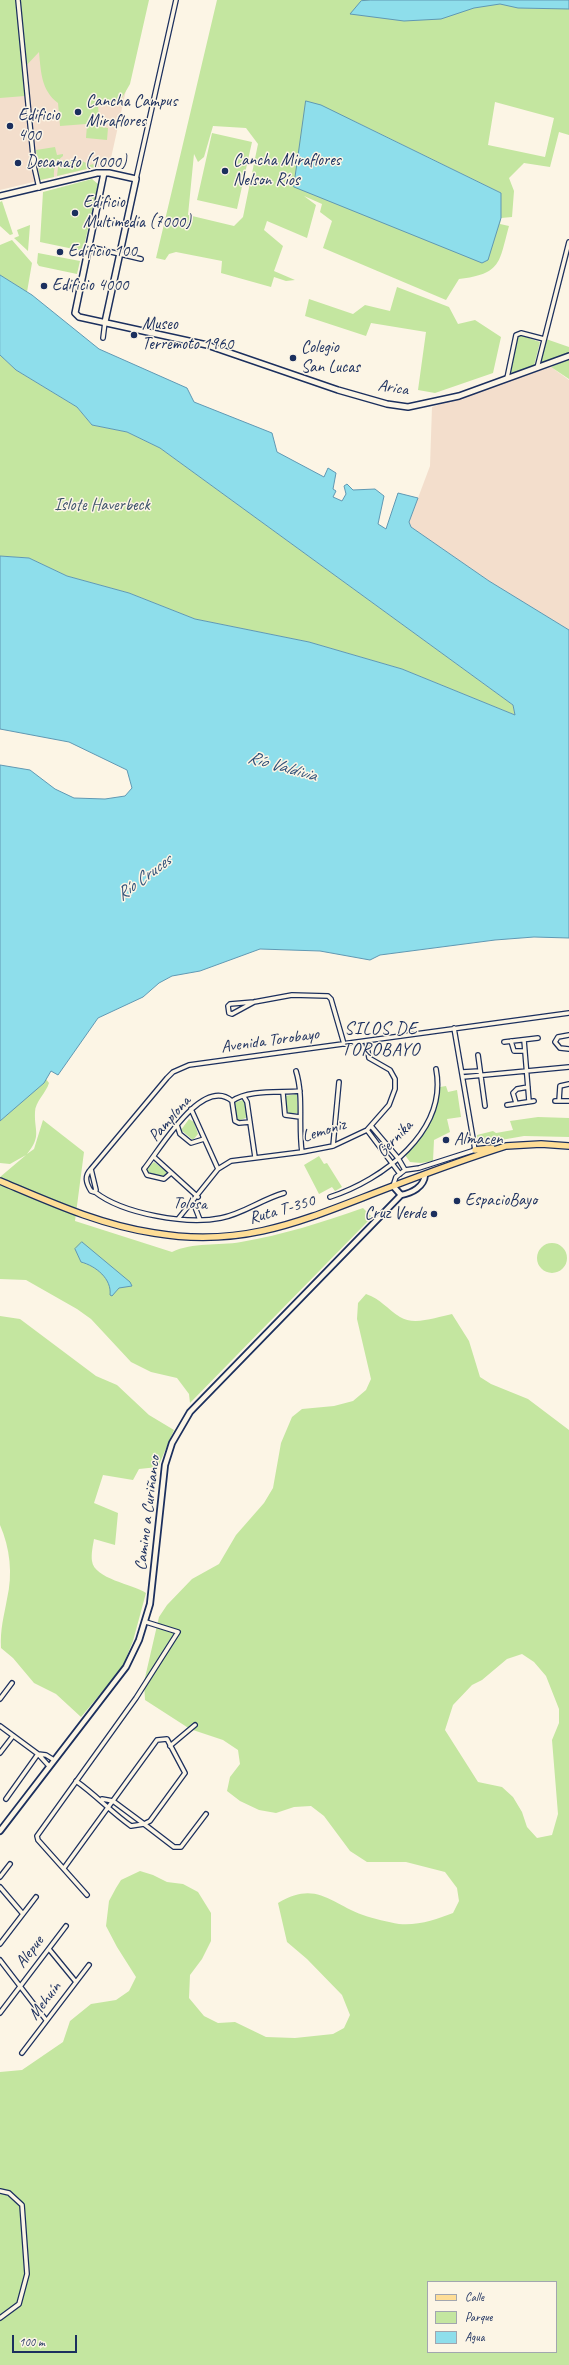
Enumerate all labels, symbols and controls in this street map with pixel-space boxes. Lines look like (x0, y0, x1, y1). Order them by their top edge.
place label: Cancha Campus Miraflores (86, 92, 177, 132)
place label: Edificio 400 (18, 106, 60, 146)
marker: Cancha Campus Miraflores (73, 107, 83, 117)
marker: Edificio 400 (5, 121, 15, 131)
place label: Cancha Miraflores Nelson Ríos (233, 151, 341, 191)
place label: Decanato (1000) (26, 153, 127, 173)
marker: Decanato (1000) (13, 158, 23, 168)
marker: Cancha Miraflores Nelson Ríos (220, 166, 230, 176)
place label: Edificio Multimedia (7000) (83, 193, 191, 233)
marker: Edificio Multimedia (7000) (70, 208, 80, 218)
place label: Edificio 100 (68, 242, 137, 262)
marker: Edificio 100 (55, 247, 65, 257)
place label: Edificio 4000 (52, 276, 129, 296)
marker: Edificio 4000 (39, 281, 49, 291)
place label: Museo Terremoto 1960 (142, 315, 233, 355)
marker: Museo Terremoto 1960 (129, 330, 139, 340)
place label: Colegio San Lucas (301, 338, 360, 378)
marker: Colegio San Lucas (288, 353, 298, 363)
street label: Arica (376, 376, 410, 400)
park label: Islote Haverbeck (54, 496, 150, 516)
water label: Río Valdivia (245, 747, 319, 787)
water label: Río Cruces (112, 850, 176, 906)
district label: SILOS DE TOROBAYO (342, 1018, 420, 1060)
street label: Avenida Torobayo (220, 1024, 320, 1058)
street label: Pamplona (145, 1092, 195, 1146)
street label: Lemoniz (300, 1115, 348, 1147)
street label: Gernika (372, 1116, 418, 1162)
place label: Almacen (454, 1130, 503, 1150)
marker: Almacen (441, 1135, 451, 1145)
street label: Ruta T-350 (247, 1191, 317, 1229)
place label: EspacioBayo (465, 1191, 537, 1211)
street label: Tolosa (173, 1193, 207, 1215)
marker: EspacioBayo (452, 1196, 462, 1206)
place label: Cruz Verde (364, 1204, 426, 1224)
marker: Cruz Verde (429, 1209, 439, 1219)
street label: Camino a Curiñanco (131, 1454, 165, 1572)
street label: Alepue (11, 1932, 49, 1972)
street label: Mehuín (24, 1978, 66, 2024)
legend (427, 2281, 557, 2353)
text: Calle (465, 2289, 484, 2305)
text: Parque (465, 2309, 493, 2325)
scale bar (14, 2327, 79, 2353)
text: Agua (465, 2329, 485, 2345)
text: 100 m (19, 2334, 45, 2350)

